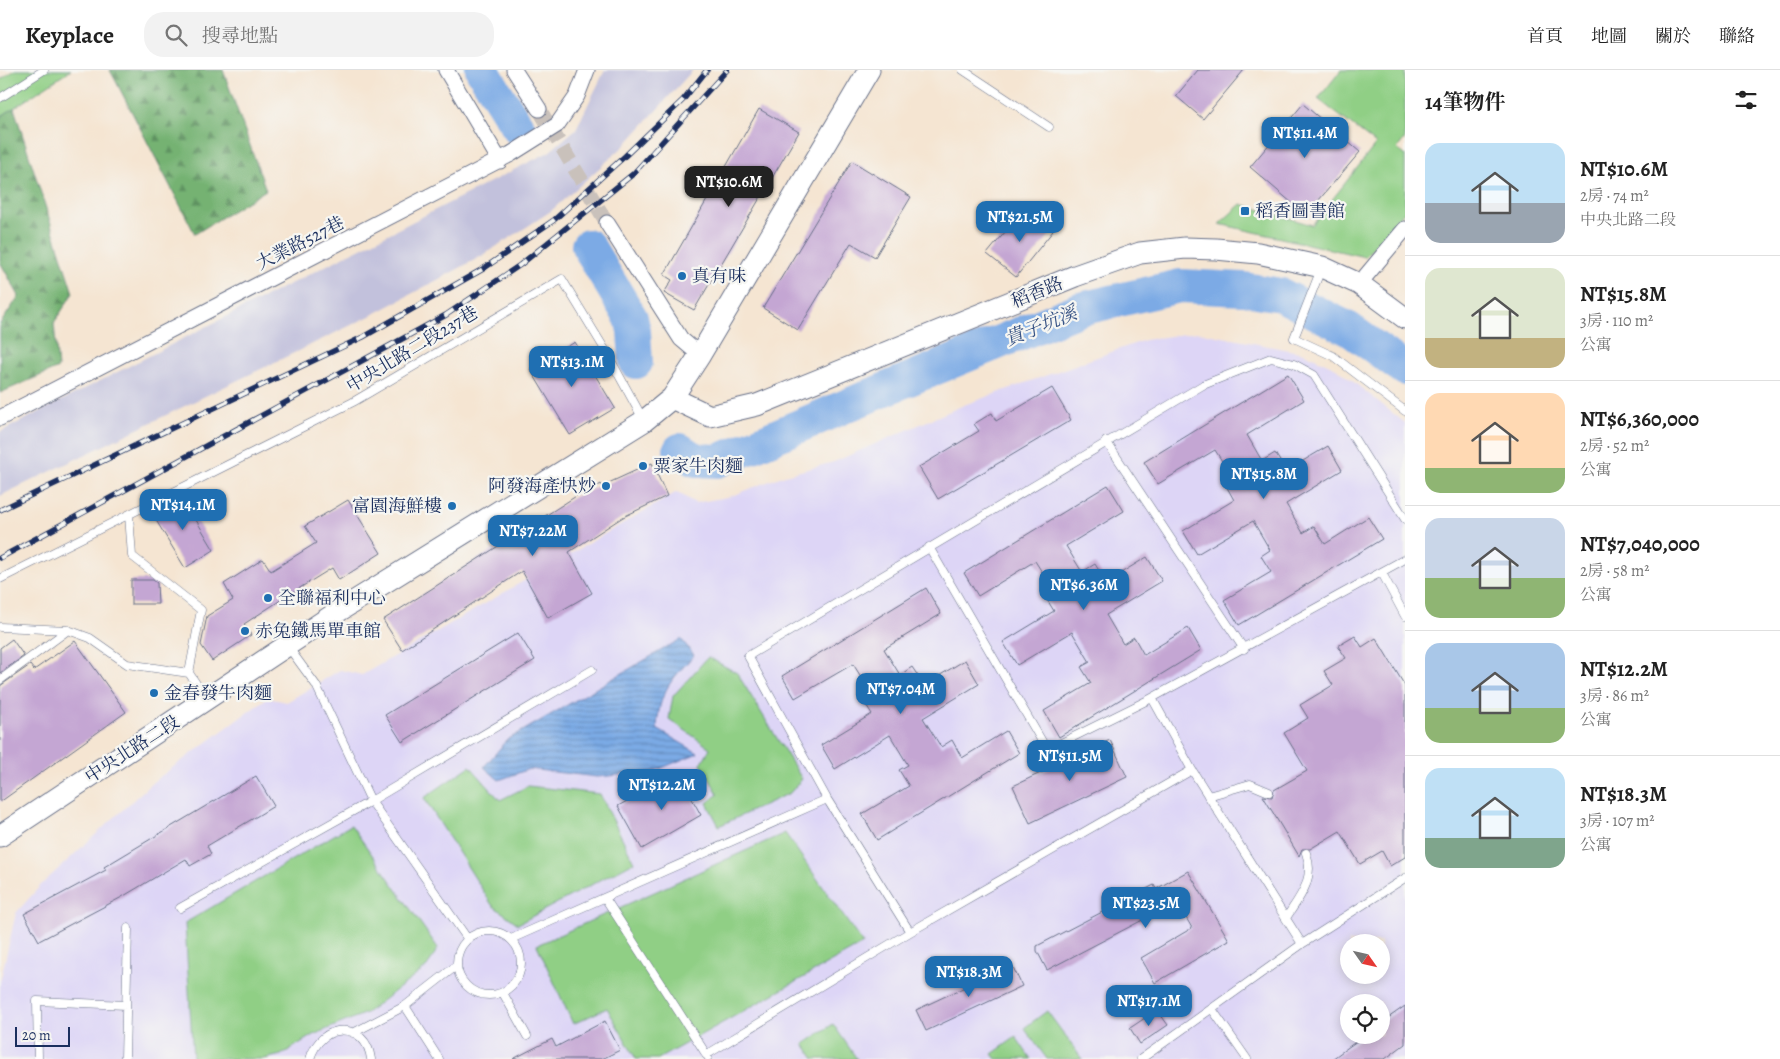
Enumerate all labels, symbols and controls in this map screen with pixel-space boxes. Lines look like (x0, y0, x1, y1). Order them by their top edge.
search box (144, 12, 494, 57)
text: Keyplace (25, 19, 114, 51)
icon: search (162, 21, 190, 49)
text: 搜尋地點 (202, 23, 278, 49)
text: 首頁 (1527, 24, 1563, 48)
text: 地圖 (1591, 24, 1627, 48)
text: 關於 (1655, 24, 1691, 48)
text: 聯絡 (1719, 24, 1755, 48)
icon: filters (1732, 86, 1760, 114)
text: 14筆物件 (1425, 88, 1505, 116)
pin: NT$11.4M (1253, 116, 1357, 159)
text: NT$11.4M (1273, 122, 1337, 144)
text: NT$10.6M (1580, 155, 1668, 183)
icon: home (1465, 163, 1525, 223)
pin: NT$10.6M (677, 166, 781, 208)
text: NT$10.6M (695, 171, 763, 193)
text: 2房 · 74 m² (1580, 185, 1649, 207)
place label: 稻香圖書館 (1255, 199, 1345, 223)
pin: NT$21.5M (968, 200, 1072, 243)
marker: 稻香圖書館 (1239, 205, 1251, 217)
text: NT$21.5M (987, 206, 1053, 228)
text: 中央北路二段 (1580, 209, 1676, 231)
street label: 大業路527巷 (252, 211, 348, 275)
place label: 真有味 (692, 264, 746, 288)
marker: 真有味 (676, 270, 688, 282)
street label: 稻香路 (1007, 271, 1067, 313)
text: NT$15.8M (1580, 280, 1667, 308)
icon: home (1465, 288, 1525, 348)
water label: 貴子坑溪 (1001, 299, 1083, 352)
street label: 中央北路二段237巷 (342, 300, 482, 398)
text: 3房 · 110 m² (1580, 310, 1653, 332)
text: 公寓 (1580, 334, 1612, 356)
pin: NT$13.1M (520, 346, 624, 388)
text: NT$13.1M (540, 351, 604, 373)
text: NT$6,360,000 (1580, 405, 1699, 433)
icon: home (1465, 413, 1525, 473)
text: 2房 · 52 m² (1580, 435, 1649, 457)
place label: 粟家牛肉麵 (653, 454, 743, 478)
pin: NT$15.8M (1212, 458, 1316, 500)
text: 公寓 (1580, 459, 1612, 481)
marker: 粟家牛肉麵 (637, 460, 649, 472)
text: NT$15.8M (1231, 463, 1297, 485)
place label: 阿發海產快炒 (488, 474, 596, 498)
marker: 阿發海產快炒 (600, 480, 612, 492)
pin: NT$14.1M (131, 488, 235, 531)
text: NT$14.1M (151, 494, 215, 516)
place label: 富園海鮮樓 (352, 494, 442, 518)
marker: 富園海鮮樓 (446, 500, 458, 512)
pin: NT$7.22M (481, 514, 585, 557)
text: NT$7.22M (499, 520, 567, 542)
text: NT$7,040,000 (1580, 530, 1700, 558)
icon: home (1465, 538, 1525, 598)
text: 2房 · 58 m² (1580, 560, 1650, 582)
pin: NT$6.36M (1032, 568, 1136, 611)
text: NT$6.36M (1050, 574, 1118, 596)
text: 公寓 (1580, 584, 1612, 606)
place label: 全聯福利中心 (278, 586, 386, 610)
marker: 全聯福利中心 (262, 592, 274, 604)
place label: 赤兔鐵馬單車館 (255, 619, 381, 643)
marker: 赤兔鐵馬單車館 (239, 625, 251, 637)
text: NT$12.2M (1580, 655, 1668, 683)
icon: home (1465, 663, 1525, 723)
pin: NT$7.04M (849, 672, 953, 715)
text: NT$7.04M (867, 678, 935, 700)
place label: 金春發牛肉麵 (164, 681, 272, 705)
text: 3房 · 86 m² (1580, 685, 1649, 707)
marker: 金春發牛肉麵 (148, 687, 160, 699)
text: 公寓 (1580, 709, 1612, 731)
street label: 中央北路二段 (80, 710, 184, 788)
pin: NT$11.5M (1018, 740, 1122, 782)
text: NT$11.5M (1038, 745, 1102, 767)
pin: NT$12.2M (610, 768, 714, 811)
text: NT$12.2M (628, 774, 696, 796)
text: NT$18.3M (1580, 780, 1667, 808)
icon: home (1465, 788, 1525, 848)
text: 3房 · 107 m² (1580, 810, 1655, 832)
text: 公寓 (1580, 834, 1612, 856)
pin: NT$23.5M (1094, 886, 1198, 929)
text: NT$23.5M (1112, 892, 1180, 914)
north arrow (1340, 934, 1390, 984)
map controls (1340, 934, 1390, 1044)
pin: NT$18.3M (917, 956, 1021, 998)
text: NT$18.3M (936, 961, 1002, 983)
pin: NT$17.1M (1097, 984, 1201, 1027)
text: NT$17.1M (1117, 990, 1181, 1012)
button: locate (1340, 994, 1390, 1044)
scale bar (15, 1024, 70, 1047)
text: 20 m (22, 1026, 51, 1045)

